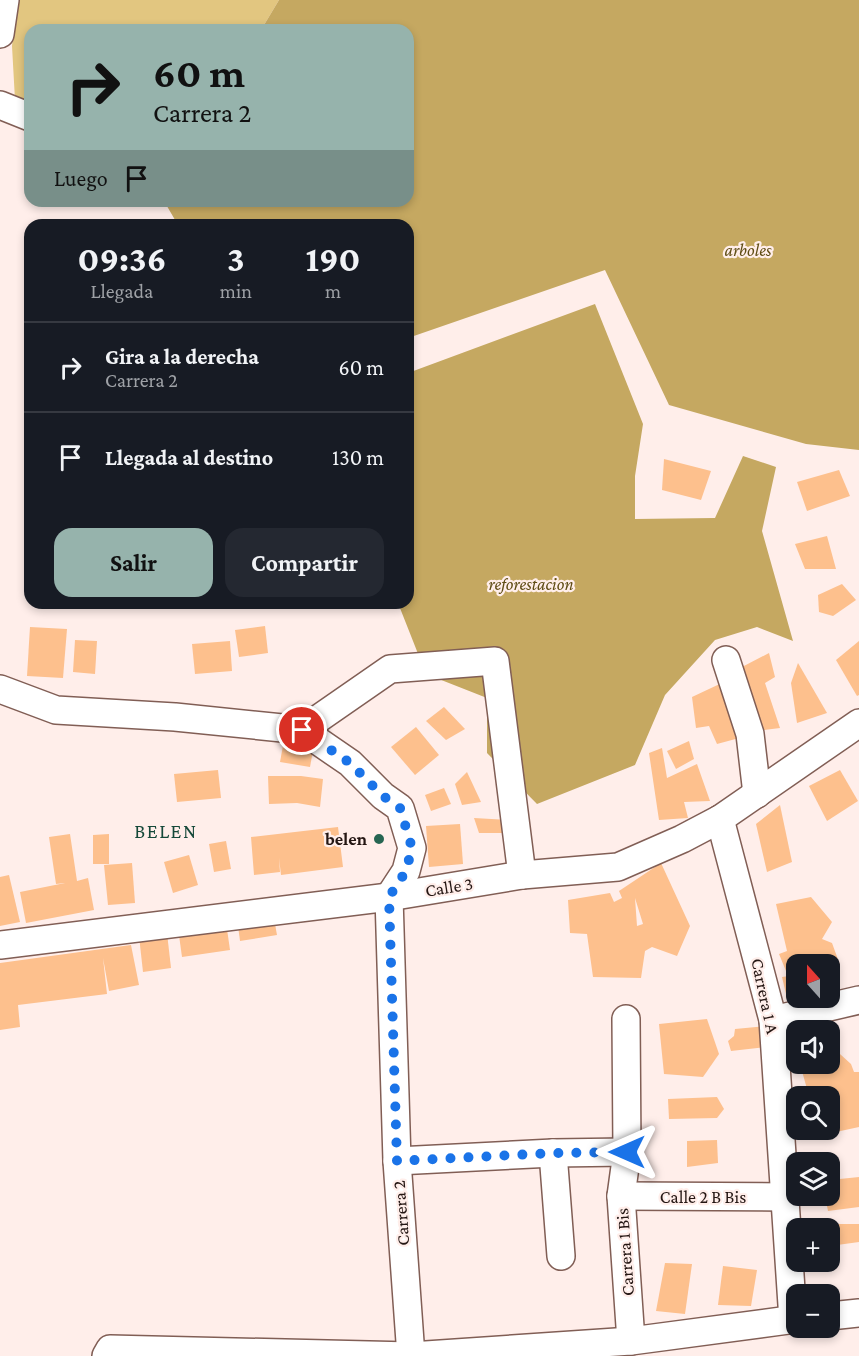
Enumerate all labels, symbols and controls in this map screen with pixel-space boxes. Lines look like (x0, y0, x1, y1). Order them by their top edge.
icon: right (54, 48, 132, 126)
text: 60 m (153, 49, 245, 96)
text: Carrera 2 (153, 98, 251, 128)
icon: arrive (120, 162, 153, 195)
text: Luego (54, 166, 108, 191)
text: 09:36 (78, 239, 166, 279)
text: 3 (227, 239, 245, 279)
text: 190 (305, 239, 360, 279)
park label: arboles (724, 240, 772, 260)
text: Llegada (91, 280, 153, 302)
text: min (220, 280, 252, 302)
text: m (325, 280, 341, 302)
text: Gira a la derecha (105, 344, 259, 369)
icon: right (54, 351, 87, 384)
text: 60 m (339, 355, 384, 380)
text: Carrera 2 (105, 369, 178, 391)
icon: arrive (54, 441, 87, 474)
text: Llegada al destino (105, 445, 273, 470)
text: 130 m (332, 445, 384, 470)
button: Salir (54, 528, 213, 597)
button: Compartir (225, 528, 384, 597)
park label: reforestacion (488, 574, 574, 594)
pin (276, 704, 327, 755)
icon: arrive (285, 713, 318, 746)
district label: BELEN (134, 820, 198, 842)
place label: belen (324, 829, 368, 849)
marker: belen (372, 832, 386, 846)
street label: Calle 3 (424, 873, 474, 901)
north arrow (786, 954, 840, 1008)
map controls (786, 954, 840, 1338)
street label: Carrera 1 A (747, 956, 783, 1036)
button: sound (786, 1020, 840, 1074)
button: search (786, 1086, 840, 1140)
position arrow (595, 1120, 659, 1184)
button: layers (786, 1152, 840, 1206)
street label: Carrera 2 (389, 1180, 413, 1246)
street label: Calle 2 B Bis (660, 1187, 746, 1207)
street label: Carrera 1 Bis (612, 1207, 638, 1297)
button: + (786, 1218, 840, 1272)
button: − (786, 1284, 840, 1338)

